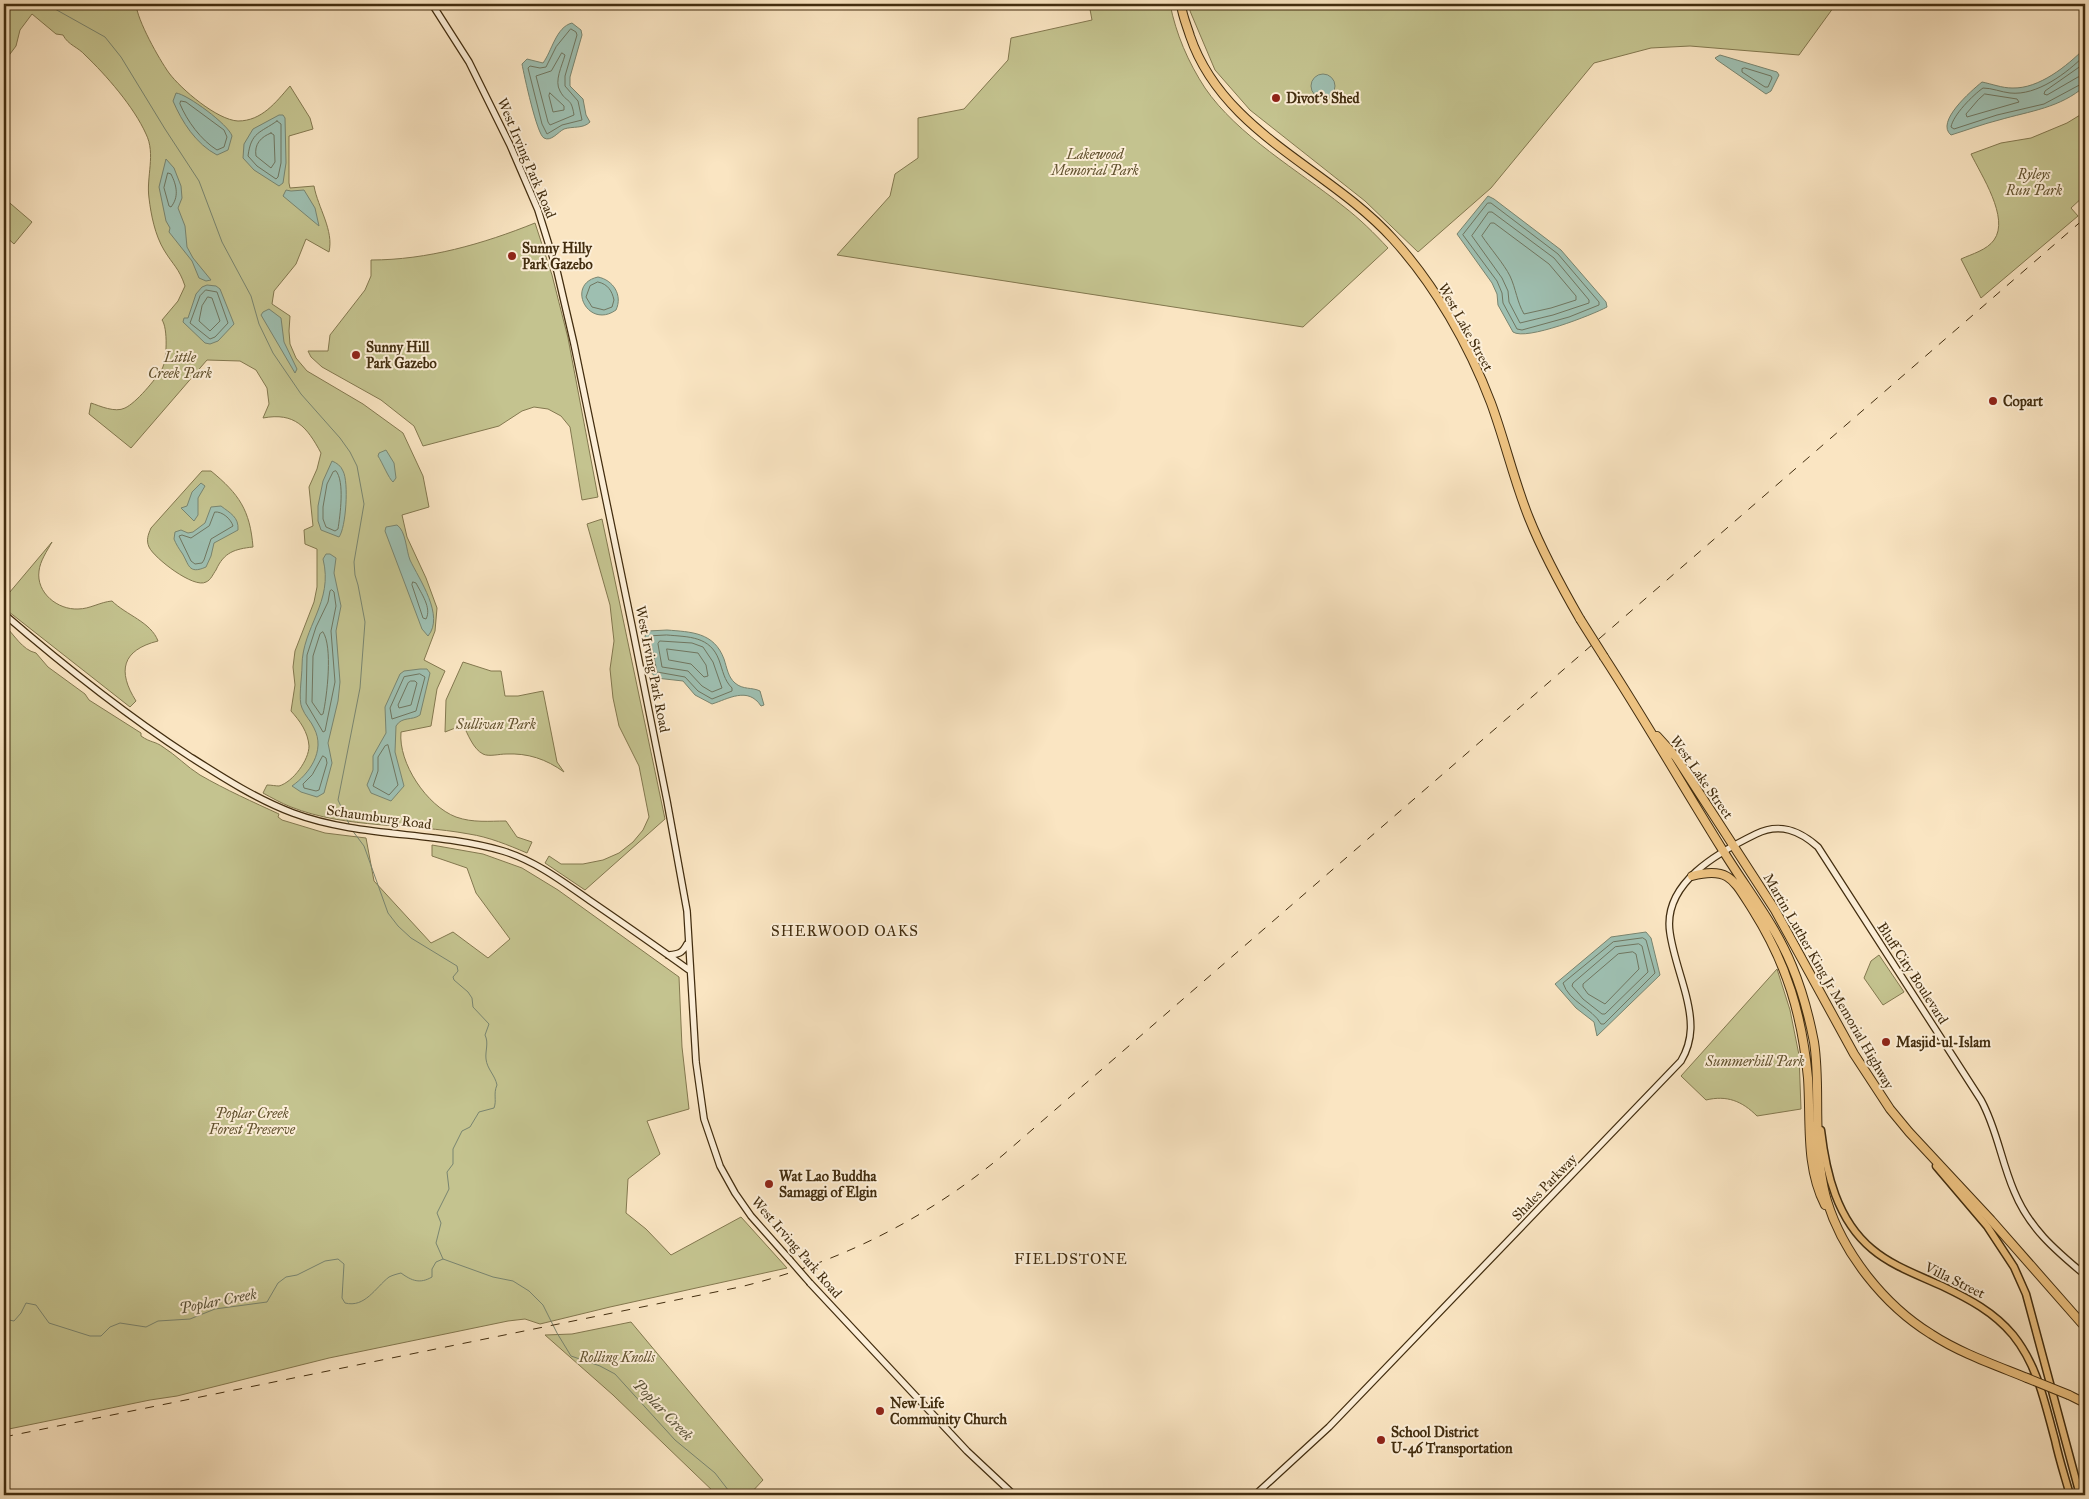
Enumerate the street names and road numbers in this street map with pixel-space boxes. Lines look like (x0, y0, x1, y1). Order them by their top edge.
street label: West Irving Park Road (494, 96, 560, 221)
street label: West Lake Street (1434, 280, 1497, 374)
street label: West Irving Park Road (632, 604, 673, 734)
street label: West Lake Street (1667, 732, 1737, 822)
street label: Schaumburg Road (325, 802, 432, 833)
street label: Martin Luther King Jr Memorial Highway (1759, 870, 1898, 1093)
street label: Bluff City Boulevard (1873, 919, 1952, 1027)
street label: Shales Parkway (1508, 1150, 1581, 1224)
street label: West Irving Park Road (748, 1193, 845, 1302)
street label: Villa Street (1921, 1258, 1988, 1302)

